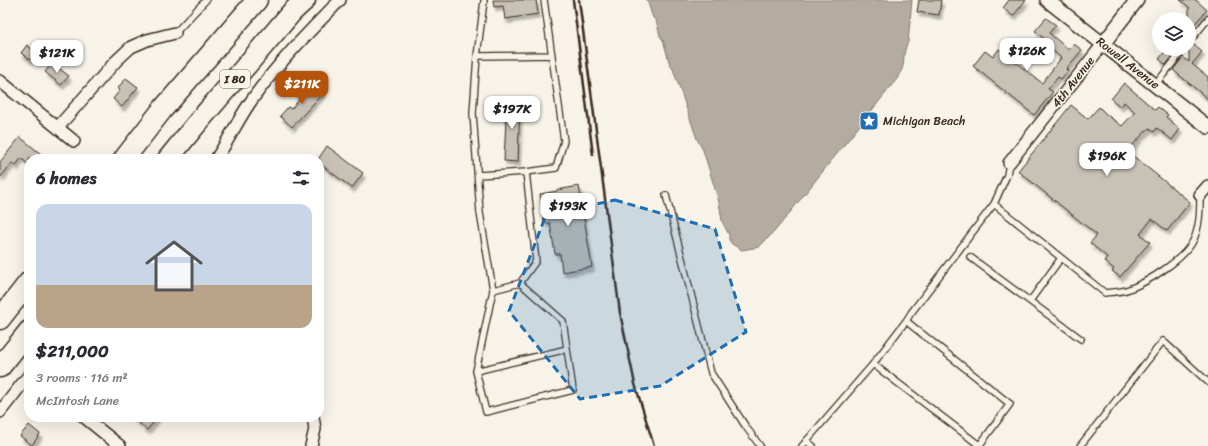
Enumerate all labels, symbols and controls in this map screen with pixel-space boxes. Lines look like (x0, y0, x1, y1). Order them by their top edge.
map controls (1152, 12, 1196, 56)
button: layers (1152, 12, 1196, 56)
street label: Rowell Avenue (1091, 31, 1165, 95)
pin: $126K (999, 38, 1055, 72)
text: $126K (1008, 39, 1046, 62)
pin: $121K (29, 40, 85, 74)
text: $121K (39, 41, 75, 64)
street label: 4th Avenue (1046, 51, 1100, 113)
road number: I 80 (220, 70, 250, 88)
pin: $211K (274, 71, 330, 105)
text: $211K (284, 72, 320, 95)
pin: $197K (484, 96, 540, 130)
text: $197K (493, 97, 531, 120)
place icon: Michigan Beach (858, 110, 880, 132)
place label: Michigan Beach (883, 110, 965, 132)
pin: $196K (1079, 143, 1135, 177)
text: $196K (1088, 144, 1126, 167)
text: 6 homes (36, 163, 96, 193)
icon: filters (290, 167, 312, 189)
pin: $193K (540, 193, 596, 227)
text: $193K (549, 194, 587, 217)
icon: home (138, 230, 210, 302)
text: $211,000 (36, 336, 109, 366)
text: 3 rooms · 116 m² (36, 366, 128, 389)
text: McIntosh Lane (36, 389, 119, 412)

